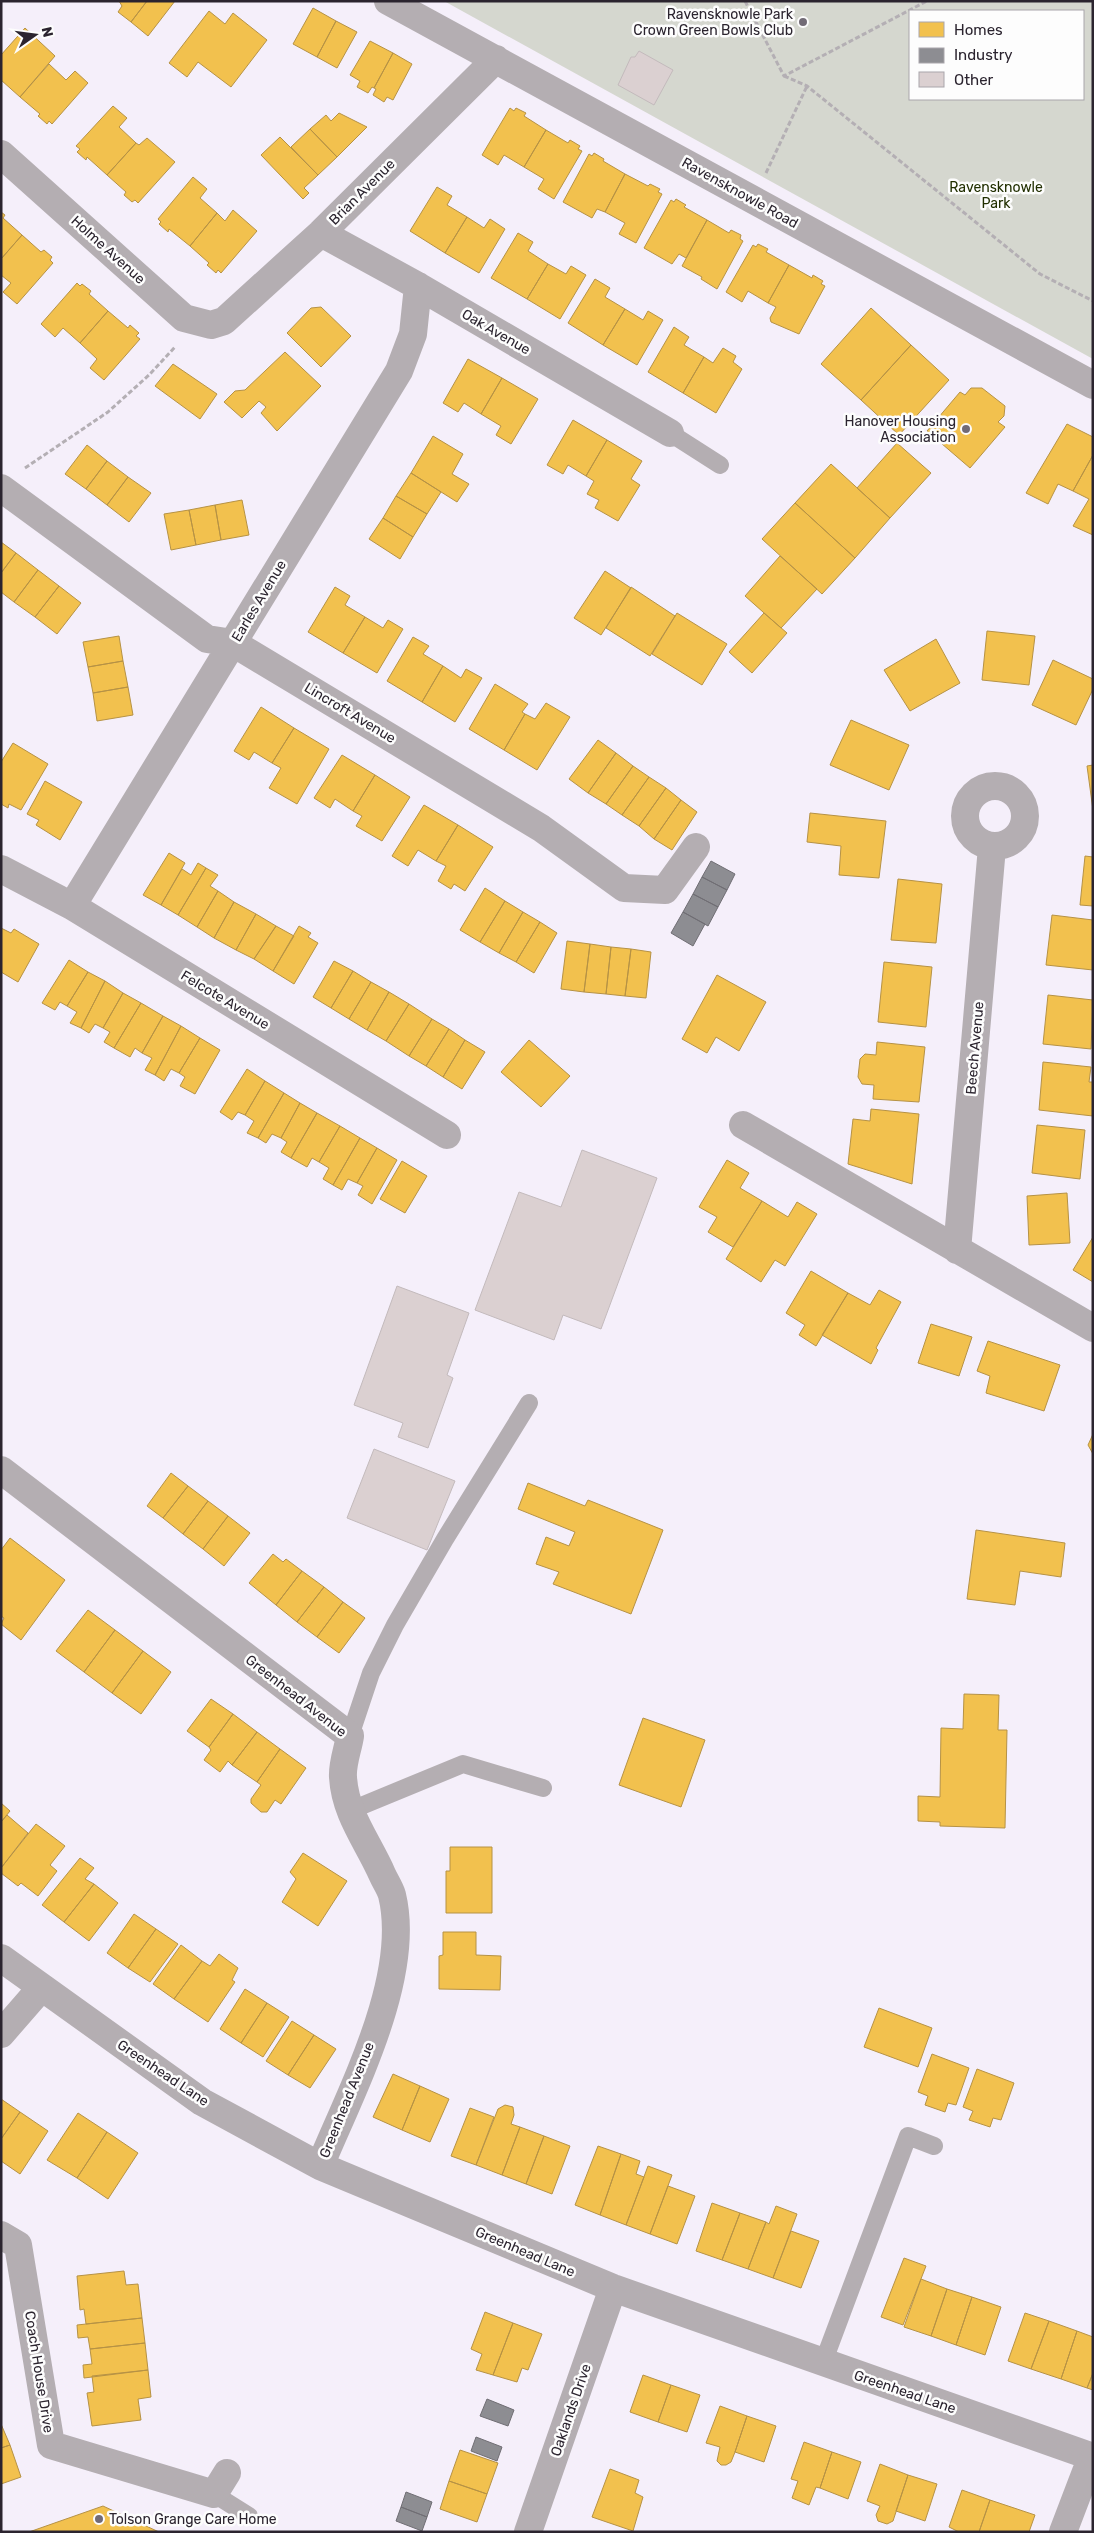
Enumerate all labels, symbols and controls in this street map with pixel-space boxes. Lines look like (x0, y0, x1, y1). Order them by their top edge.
place label: Ravensknowle Park Crown Green Bowls Club (633, 6, 794, 39)
north arrow (10, 10, 60, 60)
legend (909, 10, 1084, 100)
marker: Ravensknowle Park Crown Green Bowls Club (797, 16, 809, 28)
text: Homes (954, 21, 1003, 39)
text: N (38, 25, 57, 39)
text: Industry (954, 46, 1013, 64)
text: Other (954, 71, 994, 89)
street label: Ravensknowle Road (679, 154, 801, 232)
street label: Brian Avenue (325, 155, 399, 229)
park label: Ravensknowle Park (949, 179, 1043, 212)
street label: Holme Avenue (67, 212, 149, 288)
street label: Oak Avenue (459, 306, 533, 359)
place label: Hanover Housing Association (844, 413, 956, 446)
marker: Hanover Housing Association (960, 423, 972, 435)
street label: Earles Avenue (228, 557, 290, 645)
street label: Lincroft Avenue (301, 679, 399, 747)
street label: Felcote Avenue (178, 967, 273, 1033)
street label: Beech Avenue (962, 1001, 988, 1095)
street label: Greenhead Avenue (242, 1651, 350, 1741)
street label: Greenhead Lane (114, 2036, 212, 2110)
street label: Greenhead Avenue (316, 2039, 378, 2160)
street label: Greenhead Lane (473, 2223, 578, 2281)
street label: Coach House Drive (21, 2310, 57, 2434)
street label: Oaklands Drive (547, 2361, 595, 2458)
street label: Greenhead Lane (852, 2367, 958, 2417)
place label: Tolson Grange Care Home (109, 2511, 277, 2528)
marker: Tolson Grange Care Home (93, 2513, 105, 2525)

